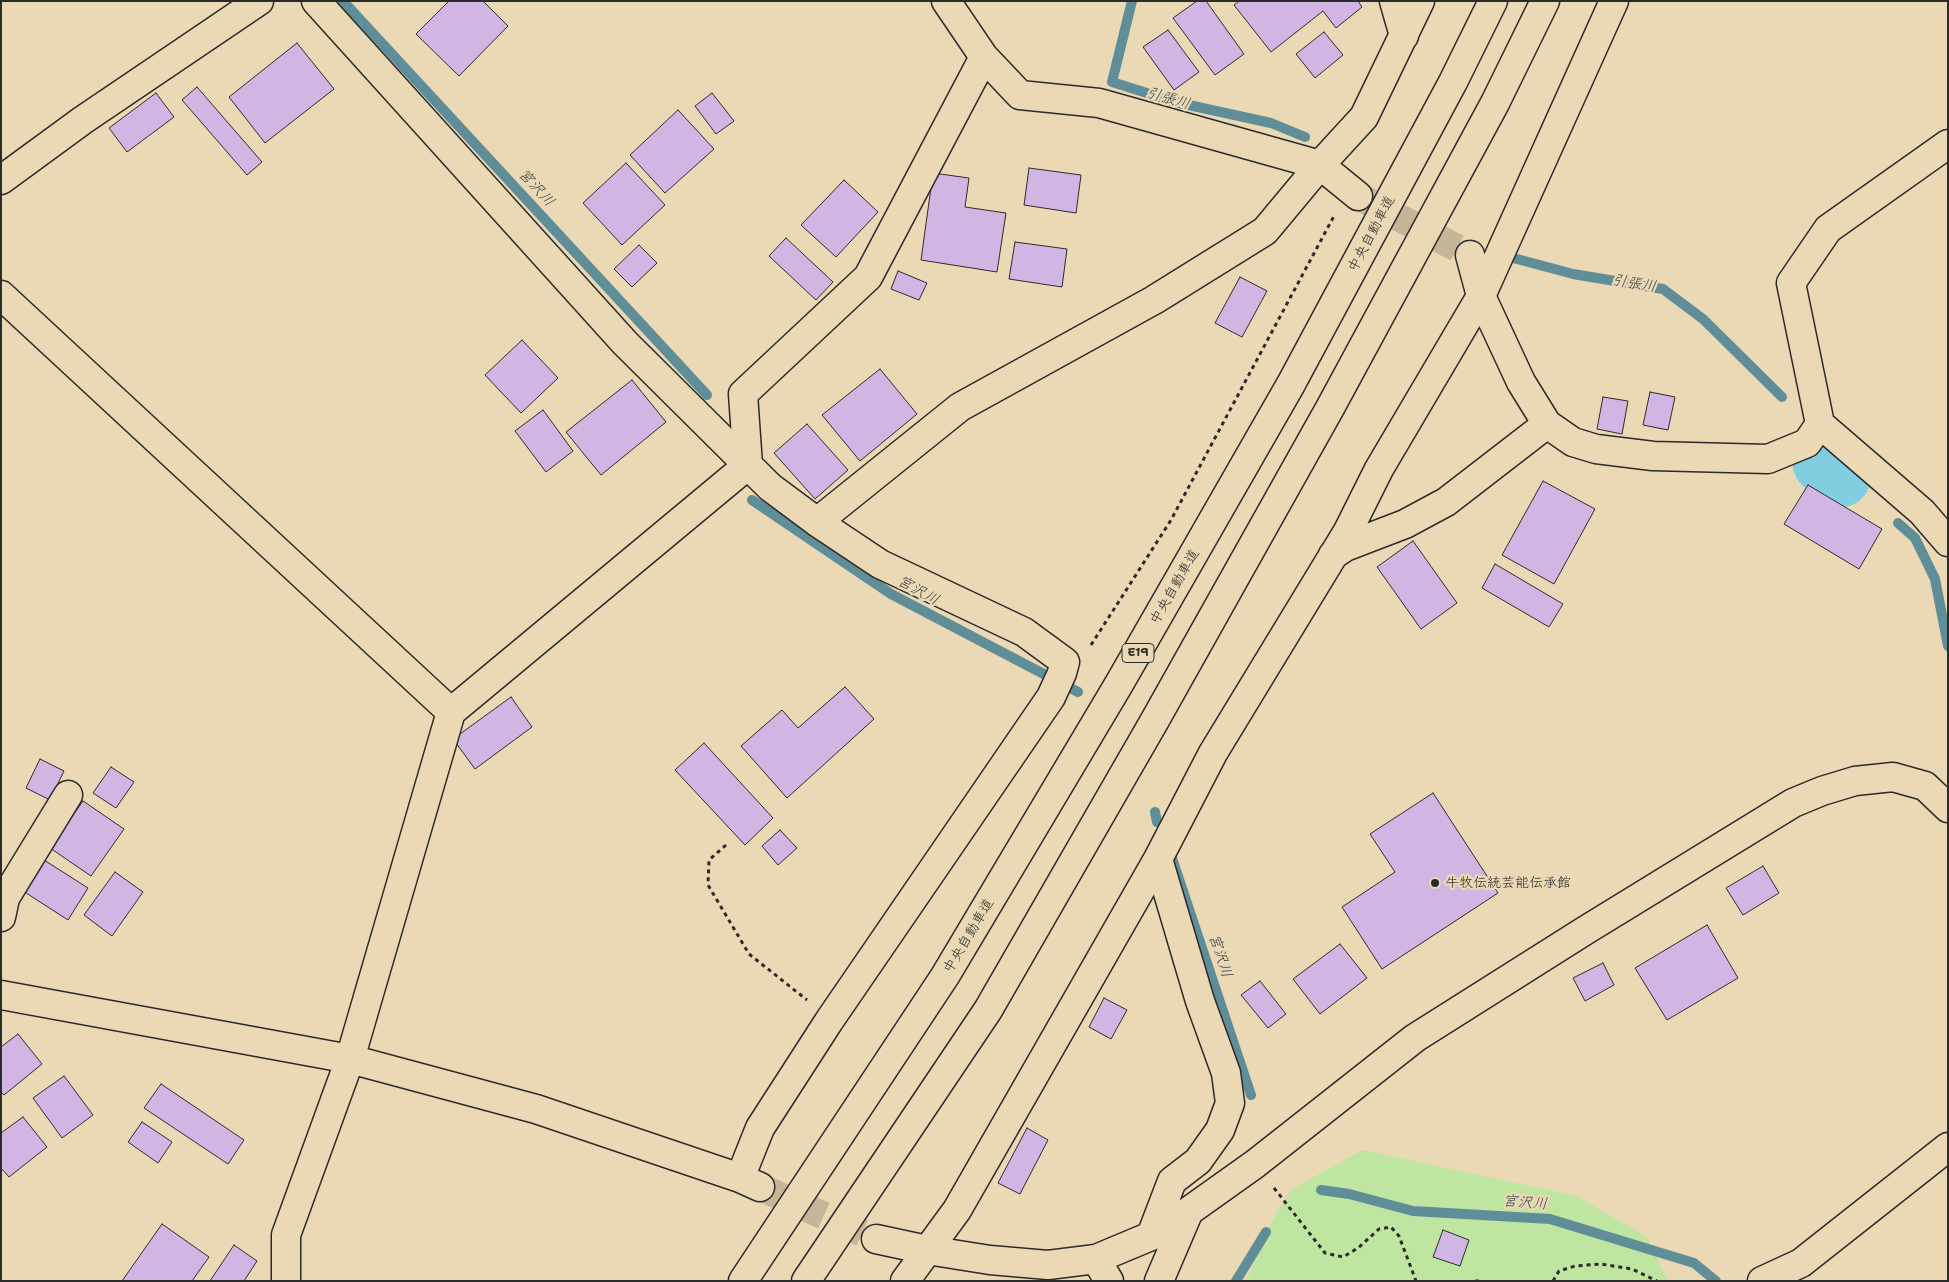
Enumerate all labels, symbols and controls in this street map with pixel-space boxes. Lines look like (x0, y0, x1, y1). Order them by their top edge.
water label: 引張川 (1144, 84, 1192, 114)
water label: 宮沢川 (514, 165, 558, 211)
street label: 中央自動車道 (1345, 193, 1399, 275)
water label: 引張川 (1610, 272, 1658, 296)
street label: 中央自動車道 (1147, 546, 1203, 628)
water label: 宮沢川 (894, 572, 942, 610)
road number: E19 (1122, 644, 1154, 662)
place label: 牛牧伝統芸能伝承館 (1445, 875, 1571, 891)
marker: 牛牧伝統芸能伝承館 (1429, 877, 1441, 889)
street label: 中央自動車道 (940, 896, 998, 976)
water label: 宮沢川 (1204, 932, 1236, 980)
water label: 宮沢川 (1502, 1192, 1548, 1214)

